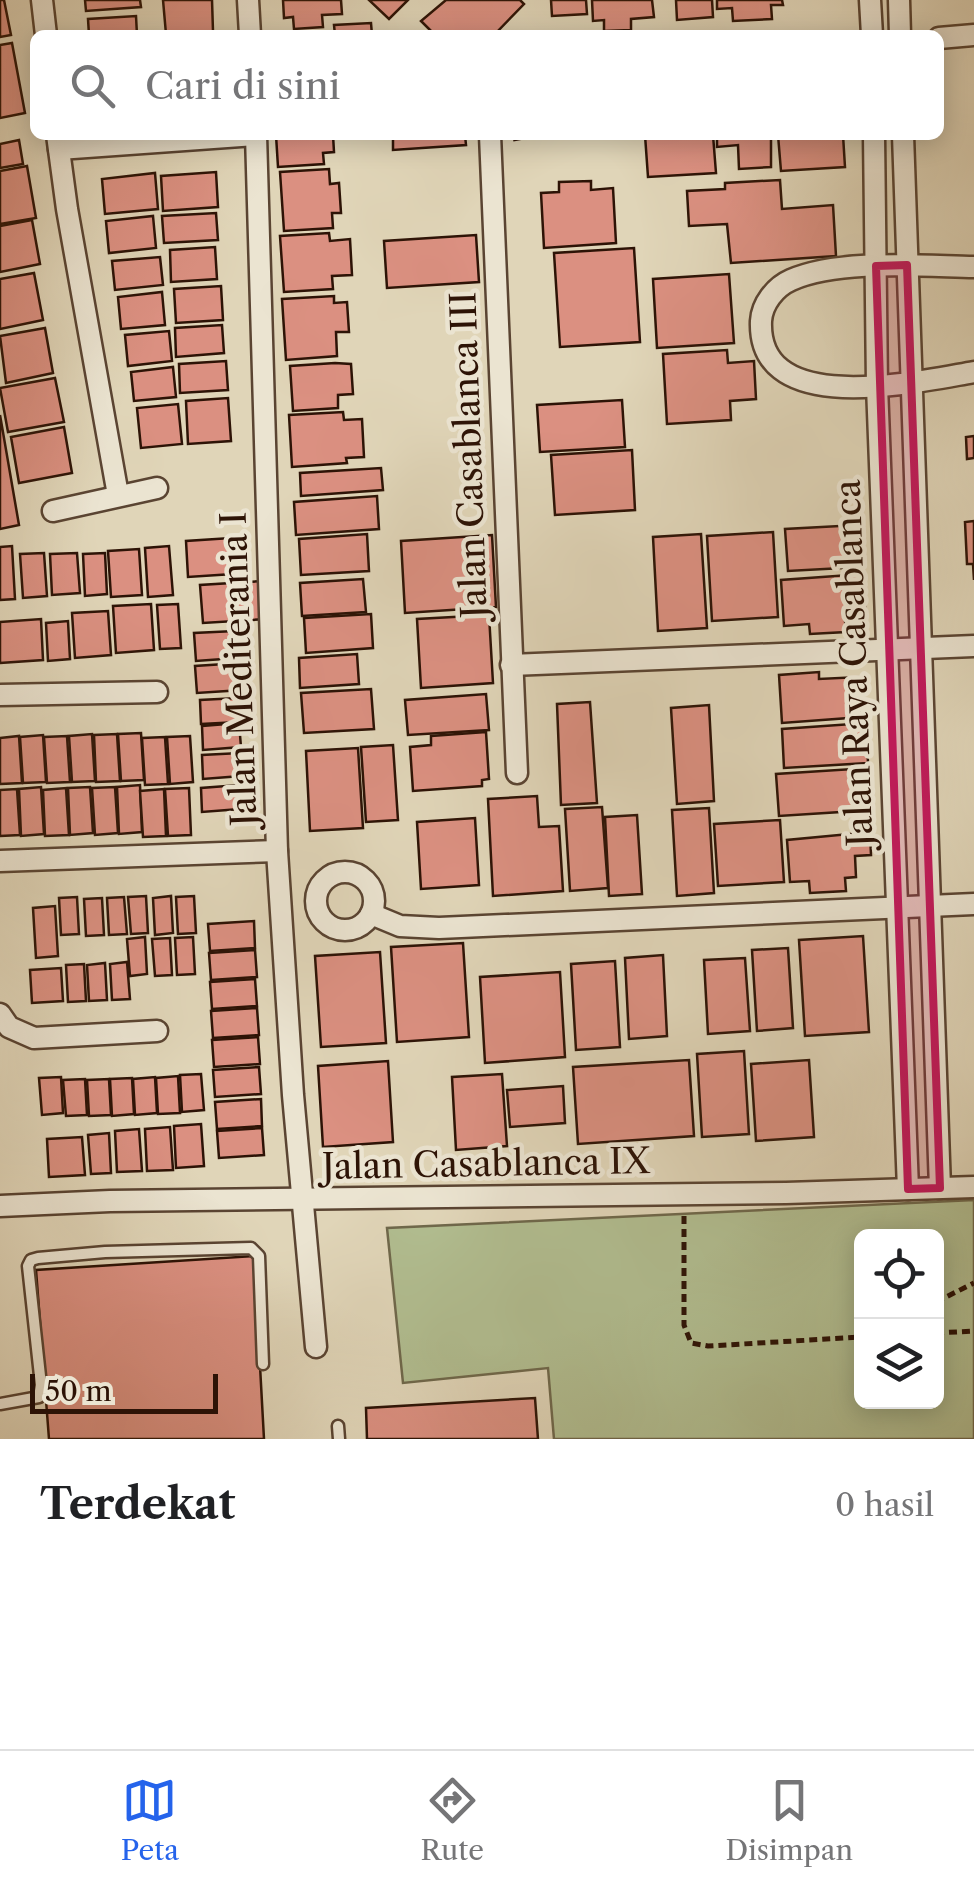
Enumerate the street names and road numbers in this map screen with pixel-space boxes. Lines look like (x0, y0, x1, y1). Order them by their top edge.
street label: Jalan Casablanca III (441, 291, 496, 624)
street label: Jalan Raya Casablanca (826, 478, 882, 852)
street label: Jalan Mediterania I (212, 511, 266, 832)
street label: Jalan Casablanca IX (317, 1139, 651, 1188)

